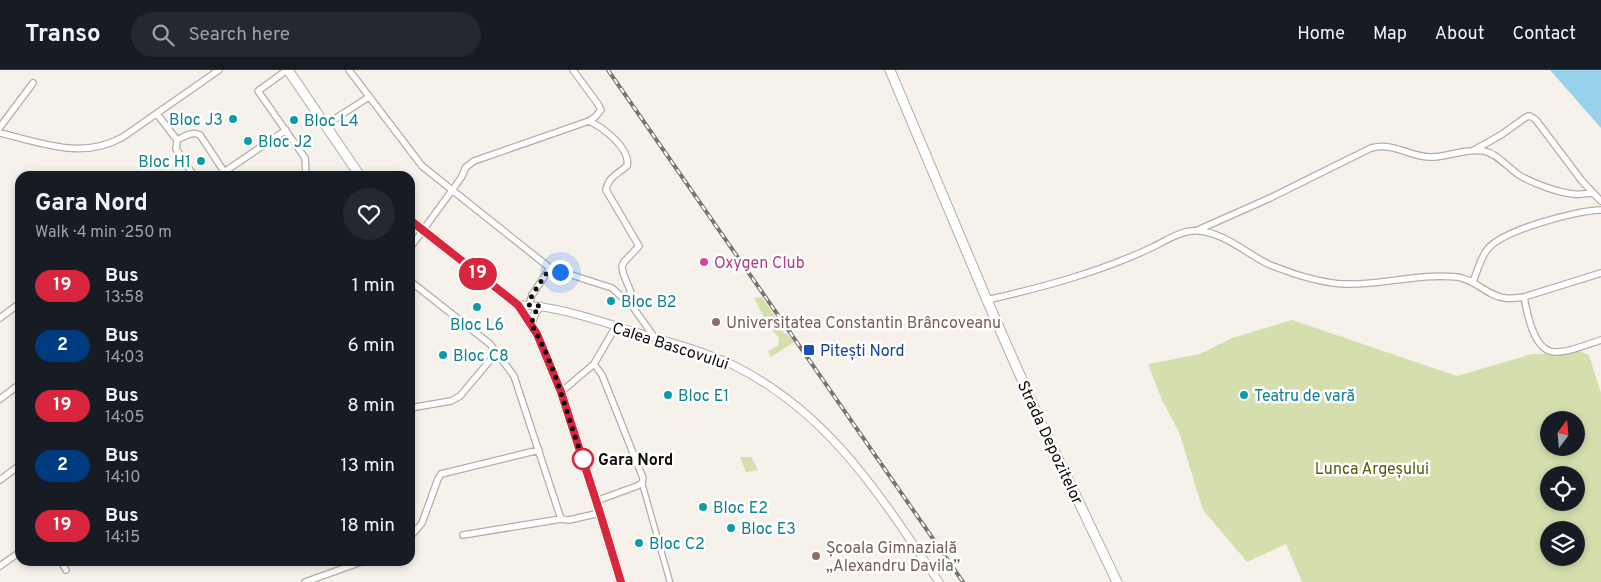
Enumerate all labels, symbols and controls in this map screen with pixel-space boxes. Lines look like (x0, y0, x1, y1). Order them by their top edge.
search box (131, 12, 481, 57)
text: Transo (25, 20, 101, 50)
icon: search (149, 21, 177, 49)
text: Search here (189, 23, 290, 47)
text: Home (1297, 23, 1345, 46)
text: Map (1373, 23, 1407, 46)
text: About (1435, 23, 1484, 46)
text: Contact (1512, 23, 1576, 46)
place label: Bloc J3 (169, 111, 223, 131)
place label: Bloc L4 (304, 112, 359, 132)
marker: Bloc J3 (227, 113, 239, 125)
marker: Bloc L4 (288, 114, 300, 126)
place label: Bloc J2 (258, 133, 312, 153)
marker: Bloc J2 (242, 135, 254, 147)
place label: Bloc H1 (138, 153, 191, 173)
marker: Bloc H1 (195, 155, 207, 167)
button: heart (343, 188, 395, 240)
text: Gara Nord (35, 189, 148, 219)
text: Walk · 4 min · 250 m (35, 223, 172, 243)
place label: Oxygen Club (714, 254, 805, 274)
marker: Oxygen Club (698, 256, 710, 268)
line badge: 19 (456, 258, 500, 290)
your location (548, 260, 573, 285)
text: 19 (469, 262, 487, 285)
text: Bus (105, 264, 139, 288)
text: 19 (53, 274, 72, 297)
text: 1 min (352, 274, 395, 298)
text: 13:58 (105, 288, 144, 308)
place label: Bloc B2 (621, 293, 677, 313)
marker: Bloc B2 (605, 295, 617, 307)
marker: Bloc L6 (471, 301, 483, 313)
place label: Universitatea Constantin Brâncoveanu (726, 314, 1001, 334)
place label: Bloc L6 (450, 316, 504, 336)
marker: Universitatea Constantin Brâncoveanu (710, 316, 722, 328)
street label: Calea Bascovului (610, 319, 731, 375)
text: Bus (105, 324, 139, 348)
text: 2 (57, 334, 68, 357)
text: 6 min (348, 334, 395, 358)
place label: Pitești Nord (820, 342, 904, 362)
marker: Pitești Nord (802, 343, 816, 357)
place label: Bloc C8 (453, 347, 509, 367)
text: 14:03 (105, 348, 144, 368)
marker: Bloc C8 (437, 349, 449, 361)
street label: Strada Depozitelor (1012, 378, 1087, 508)
text: Bus (105, 384, 139, 408)
place label: Bloc E1 (678, 387, 729, 407)
place label: Teatru de vară (1254, 387, 1355, 407)
marker: Bloc E1 (662, 389, 674, 401)
marker: Teatru de vară (1238, 389, 1250, 401)
text: 19 (53, 394, 72, 417)
text: 8 min (347, 394, 395, 418)
text: 14:05 (105, 408, 144, 428)
north arrow (1540, 411, 1585, 456)
map controls (1540, 411, 1585, 566)
text: Bus (105, 444, 139, 468)
marker: Gara Nord (572, 448, 594, 470)
place label: Gara Nord (598, 451, 673, 471)
text: 2 (57, 454, 68, 477)
text: 13 min (340, 454, 395, 478)
park label: Lunca Argeșului (1315, 460, 1429, 480)
button: locate (1540, 466, 1585, 511)
text: 14:10 (105, 468, 140, 488)
place label: Bloc E2 (713, 499, 768, 519)
marker: Bloc E2 (697, 501, 709, 513)
text: Bus (105, 504, 139, 528)
text: 19 (53, 514, 72, 537)
text: 18 min (340, 514, 395, 538)
place label: Bloc E3 (741, 520, 796, 540)
button: layers (1540, 521, 1585, 566)
marker: Bloc E3 (725, 522, 737, 534)
text: 14:15 (105, 528, 140, 548)
place label: Bloc C2 (649, 535, 705, 555)
marker: Bloc C2 (633, 537, 645, 549)
place label: Școala Gimnazială „Alexandru Davila” (826, 539, 960, 577)
marker: Școala Gimnazială „Alexandru Davila” (810, 550, 822, 562)

